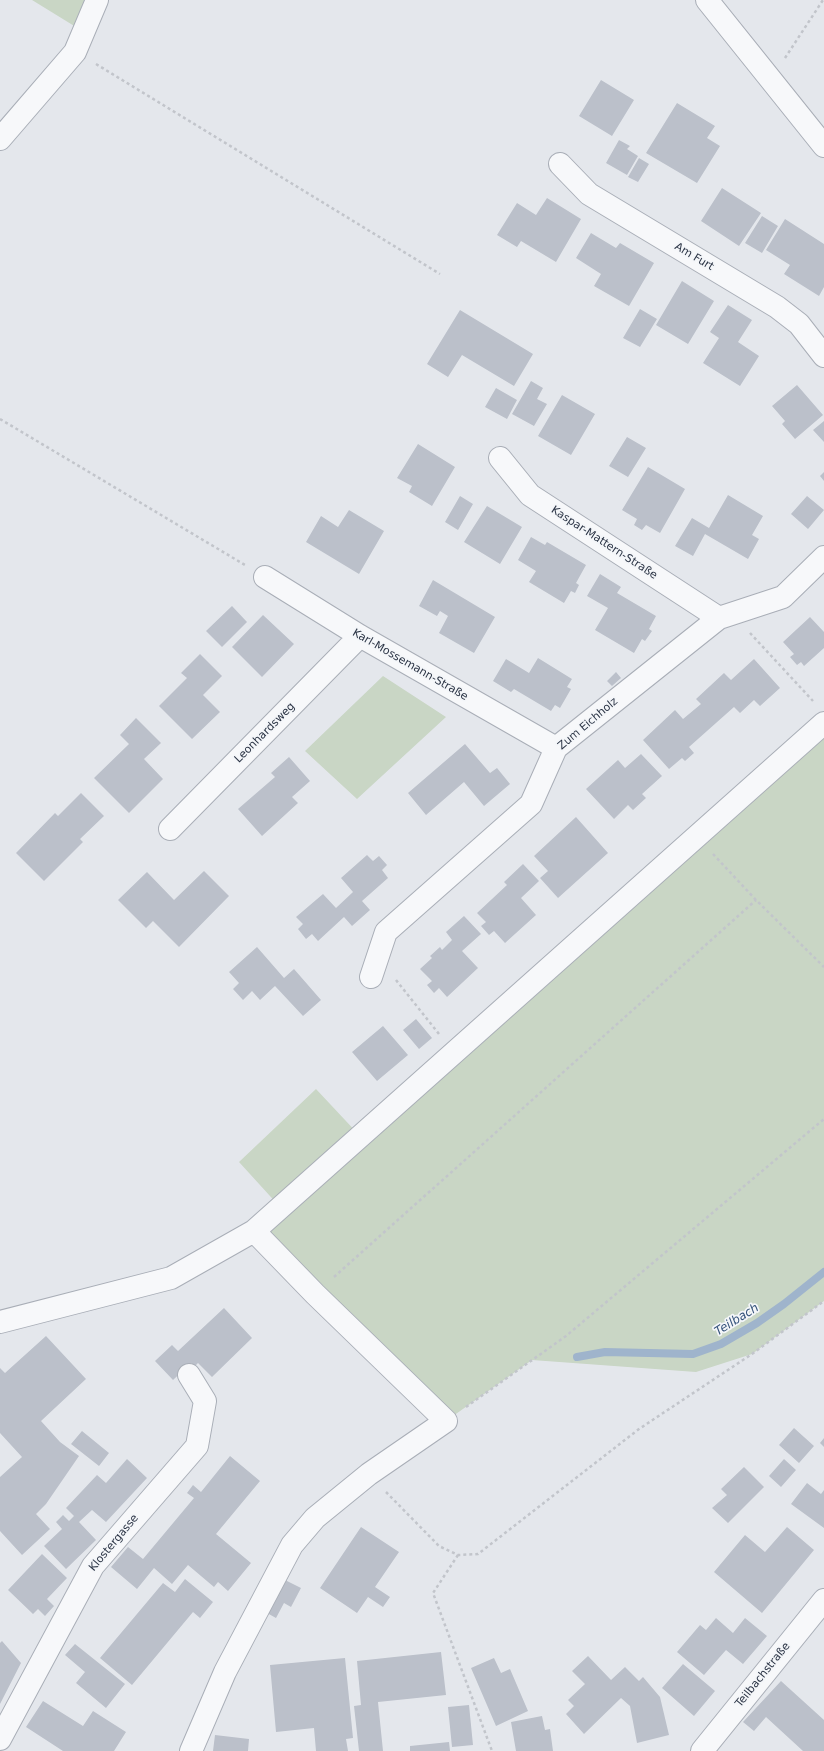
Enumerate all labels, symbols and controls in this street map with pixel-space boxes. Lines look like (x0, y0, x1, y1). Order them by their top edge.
street label: Am Furt (672, 240, 716, 274)
street label: Kaspar-Mattern-Straße (548, 504, 660, 582)
street label: Karl-Mossemann-Straße (350, 626, 470, 704)
street label: Zum Eichholz (555, 695, 621, 753)
street label: Leonhardsweg (232, 700, 298, 766)
water label: Teilbach (712, 1301, 762, 1339)
street label: Klostergasse (86, 1512, 142, 1574)
street label: Teilbachstraße (733, 1640, 793, 1710)

